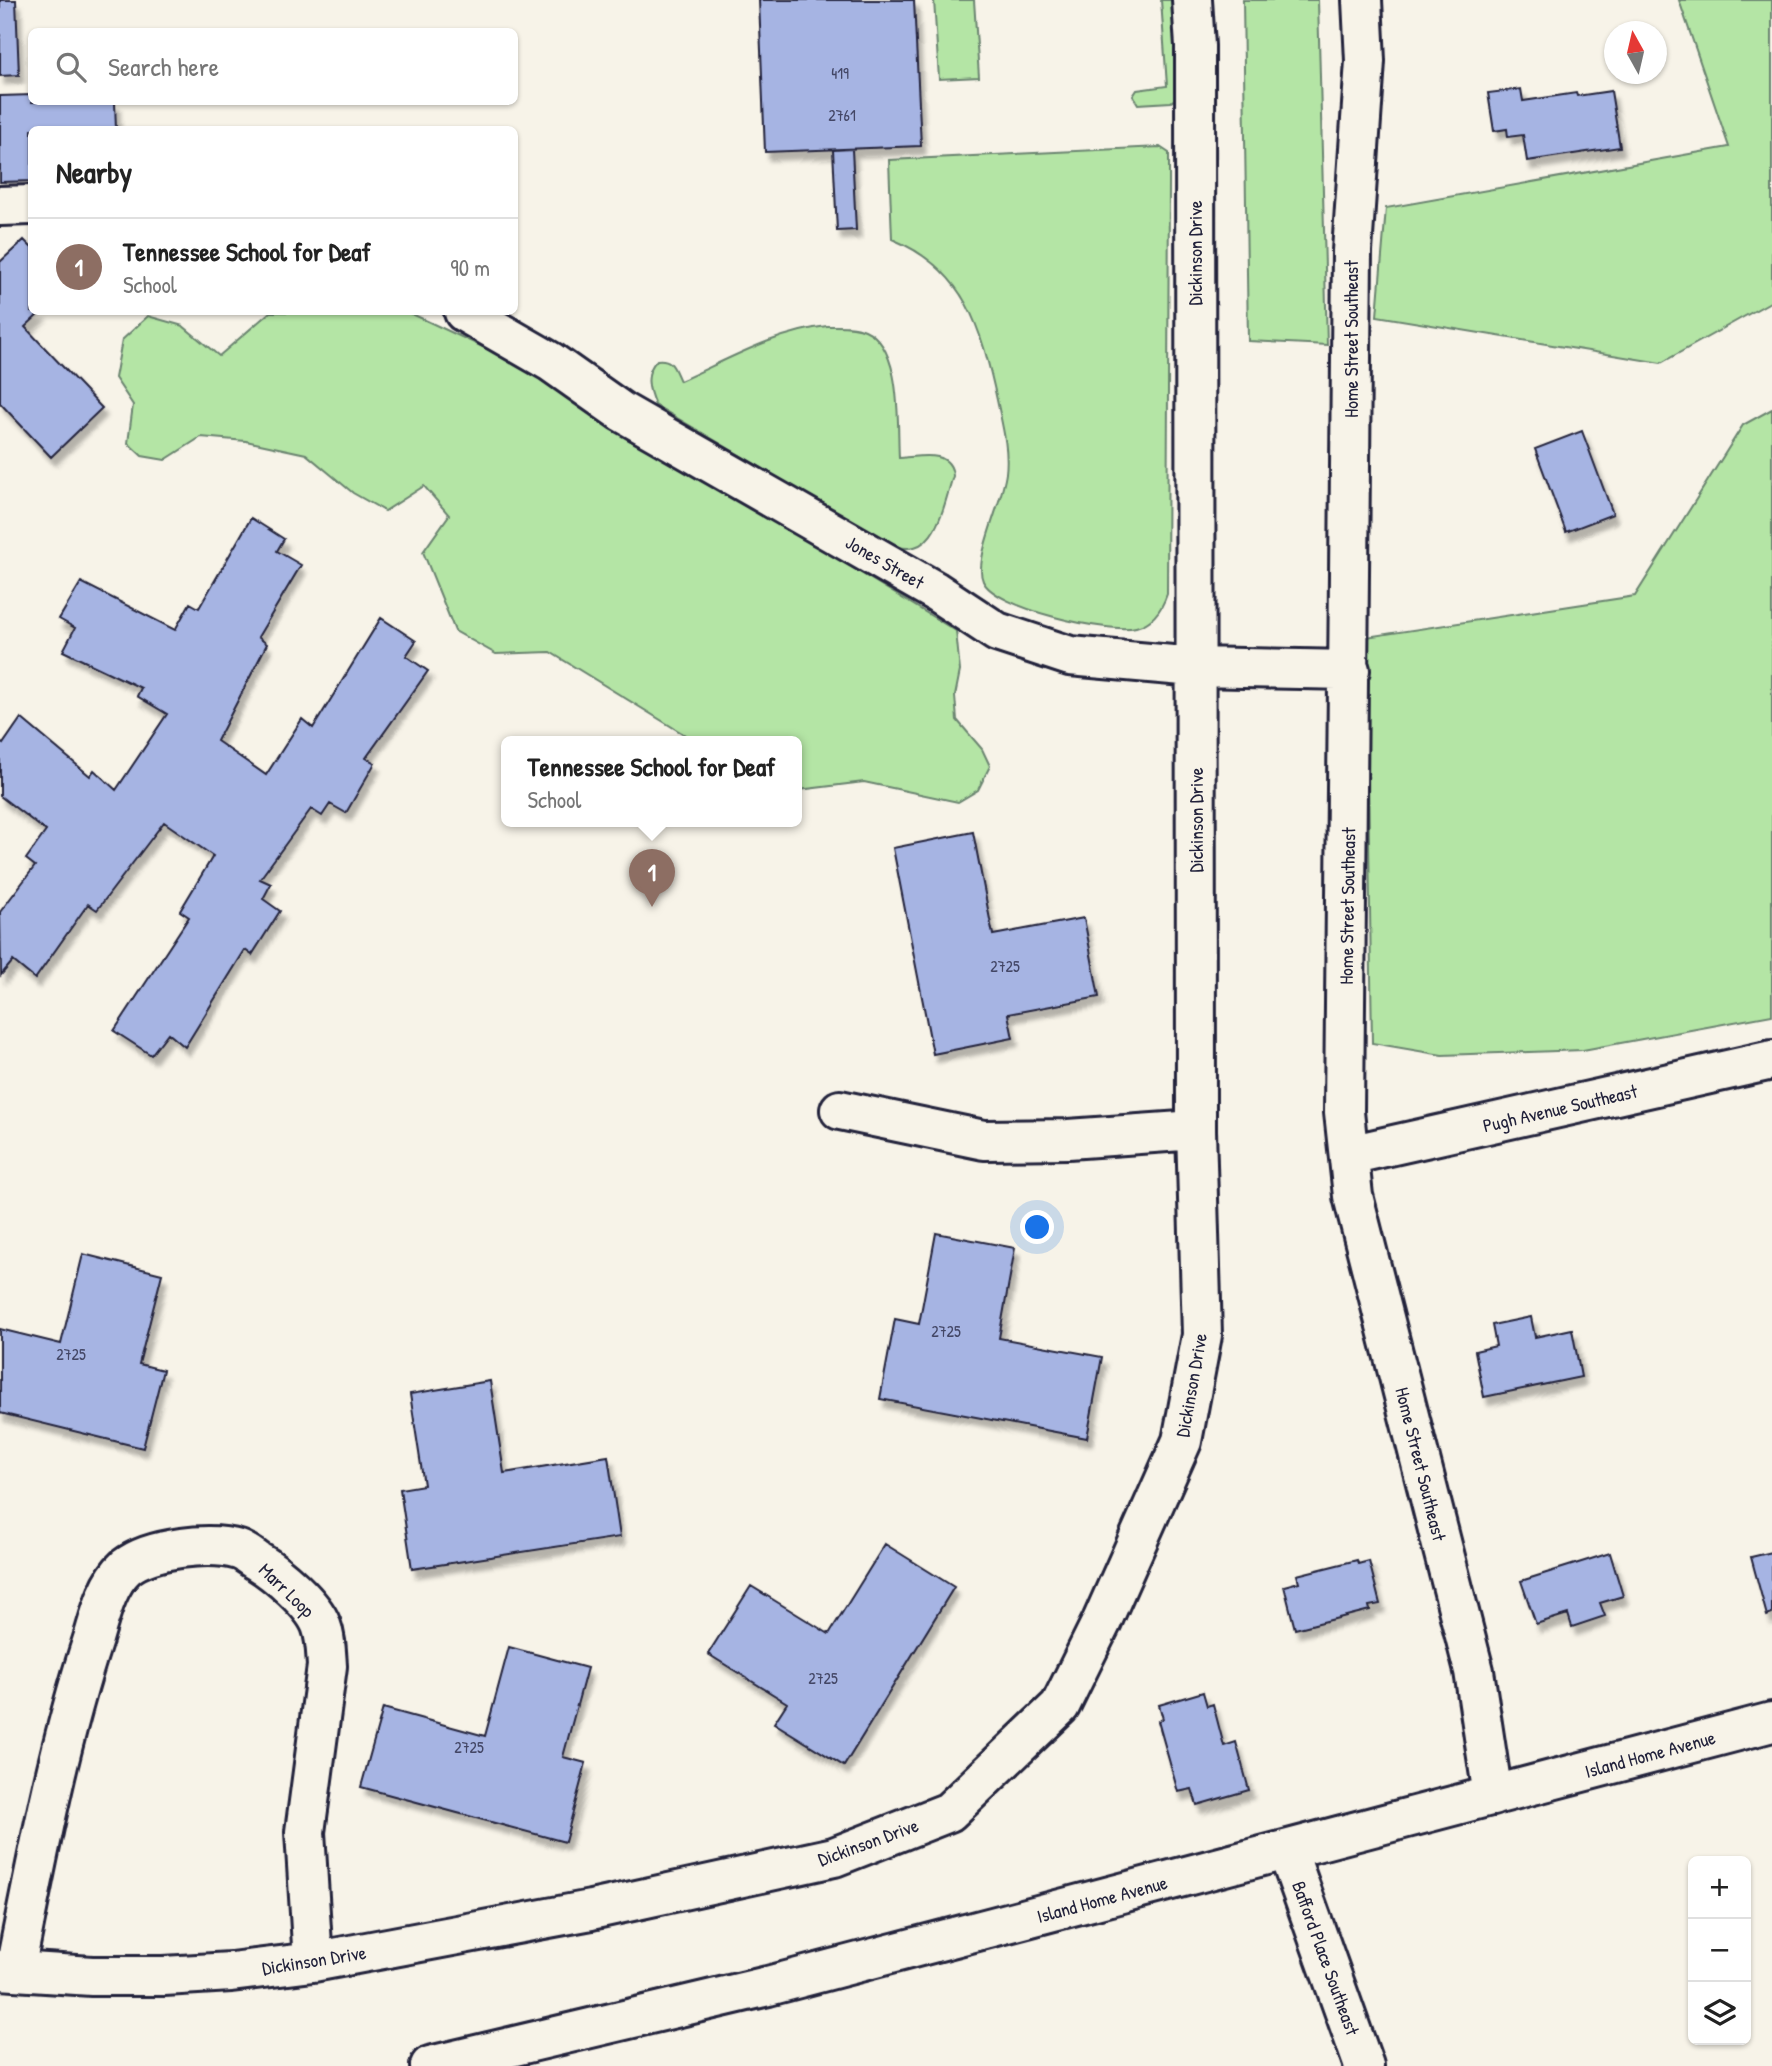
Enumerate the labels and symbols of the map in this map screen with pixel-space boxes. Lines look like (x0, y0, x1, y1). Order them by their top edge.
north arrow (1604, 21, 1667, 84)
house number: 419 (831, 62, 849, 84)
house number: 2761 (828, 104, 856, 126)
street label: Dickinson Drive (1182, 200, 1208, 306)
street label: Home Street Southeast (1338, 260, 1364, 418)
street label: Jones Street (841, 529, 929, 595)
street label: Dickinson Drive (1183, 767, 1209, 873)
street label: Home Street Southeast (1333, 827, 1361, 985)
pin: 1 (629, 849, 675, 907)
house number: 2725 (990, 955, 1020, 977)
street label: Pugh Avenue Southeast (1480, 1078, 1640, 1138)
your location (1020, 1210, 1054, 1244)
house number: 2725 (931, 1320, 961, 1342)
street label: Dickinson Drive (1169, 1331, 1213, 1439)
house number: 2725 (56, 1343, 86, 1365)
street label: Home Street Southeast (1389, 1385, 1453, 1544)
street label: Marr Loop (253, 1557, 321, 1623)
house number: 2725 (808, 1667, 838, 1689)
street label: Island Home Avenue (1582, 1724, 1719, 1784)
house number: 2725 (454, 1736, 484, 1758)
street label: Dickinson Drive (814, 1812, 922, 1872)
street label: Island Home Avenue (1034, 1869, 1171, 1929)
street label: Bafford Place Southeast (1286, 1877, 1366, 2039)
street label: Dickinson Drive (260, 1939, 368, 1981)

